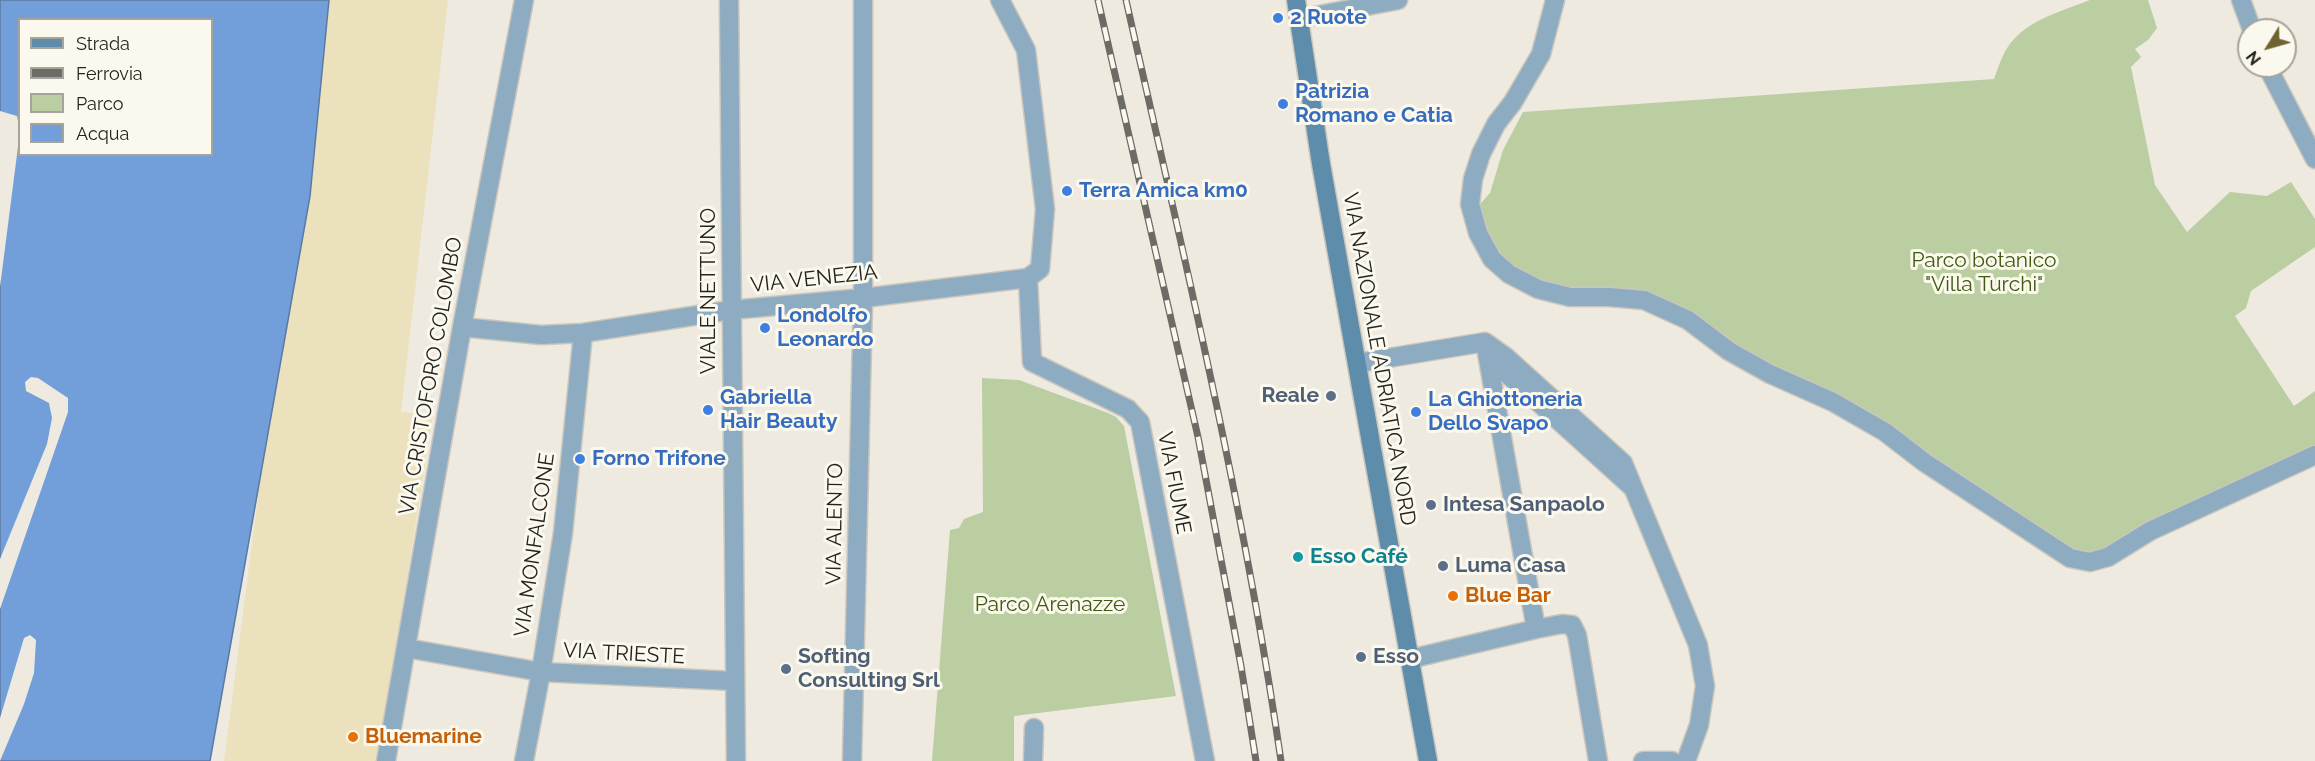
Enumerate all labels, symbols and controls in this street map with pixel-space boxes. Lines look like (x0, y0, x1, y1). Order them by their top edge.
place label: 2 Ruote (1290, 5, 1367, 31)
marker: 2 Ruote (1271, 11, 1285, 25)
legend (18, 18, 213, 156)
north arrow (2237, 18, 2297, 78)
text: Strada (76, 33, 130, 54)
text: N (2243, 47, 2265, 69)
text: Ferrovia (76, 63, 143, 84)
place label: Patrizia Romano e Catia (1295, 79, 1453, 129)
text: Parco (76, 93, 123, 114)
marker: Patrizia Romano e Catia (1276, 97, 1290, 111)
text: Acqua (76, 123, 129, 144)
place label: Terra Amica km0 (1079, 178, 1248, 204)
marker: Terra Amica km0 (1060, 184, 1074, 198)
street label: VIA NAZIONALE ADRIATICA NORD (1337, 190, 1421, 528)
street label: VIALE NETTUNO (696, 208, 722, 374)
street label: VIA CRISTOFORO COLOMBO (394, 235, 468, 517)
park label: Parco botanico "Villa Turchi" (1911, 248, 2057, 298)
street label: VIA VENEZIA (749, 260, 879, 298)
place label: Londolfo Leonardo (777, 303, 874, 353)
marker: Londolfo Leonardo (758, 321, 772, 335)
place label: Reale (1262, 383, 1319, 409)
place label: Gabriella Hair Beauty (720, 385, 838, 435)
place label: La Ghiottoneria Dello Svapo (1428, 387, 1583, 437)
marker: Reale (1324, 389, 1338, 403)
marker: Gabriella Hair Beauty (701, 403, 715, 417)
marker: La Ghiottoneria Dello Svapo (1409, 405, 1423, 419)
street label: VIA FIUME (1152, 430, 1196, 536)
place label: Forno Trifone (592, 446, 726, 472)
street label: VIA MONFALCONE (510, 451, 560, 639)
marker: Forno Trifone (573, 452, 587, 466)
street label: VIA ALENTO (821, 463, 849, 585)
place label: Intesa Sanpaolo (1443, 492, 1605, 518)
marker: Intesa Sanpaolo (1424, 498, 1438, 512)
place label: Esso Café (1310, 544, 1408, 570)
marker: Esso Café (1291, 550, 1305, 564)
place label: Luma Casa (1455, 553, 1566, 579)
marker: Luma Casa (1436, 559, 1450, 573)
place label: Blue Bar (1465, 583, 1551, 609)
marker: Blue Bar (1446, 589, 1460, 603)
park label: Parco Arenazze (975, 592, 1125, 618)
street label: VIA TRIESTE (563, 638, 685, 670)
place label: Softing Consulting Srl (798, 644, 940, 694)
place label: Esso (1373, 644, 1419, 670)
marker: Esso (1354, 650, 1368, 664)
marker: Softing Consulting Srl (779, 662, 793, 676)
place label: Bluemarine (365, 724, 482, 750)
marker: Bluemarine (346, 730, 360, 744)

